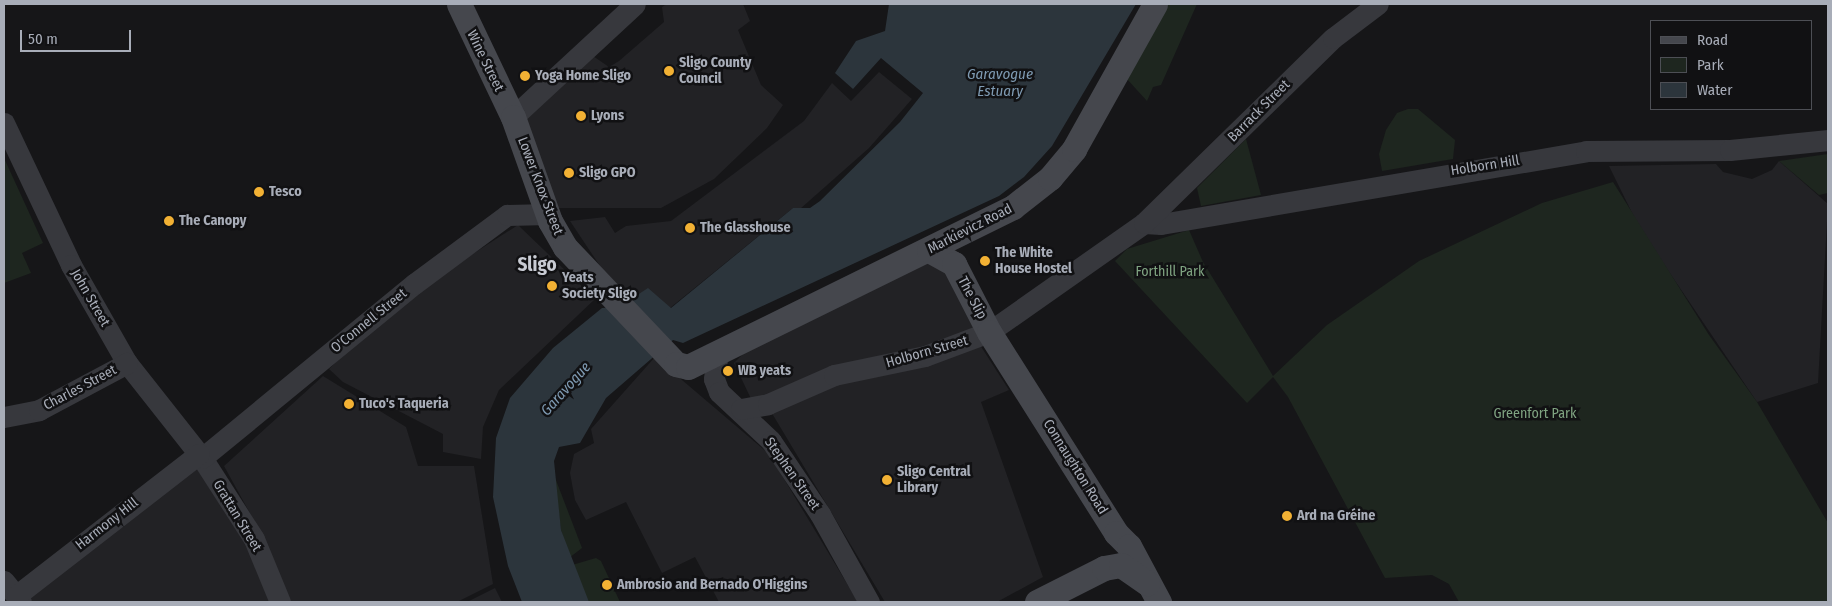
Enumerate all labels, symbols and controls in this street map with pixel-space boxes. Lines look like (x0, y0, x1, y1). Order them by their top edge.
scale bar (22, 20, 134, 52)
legend (1650, 20, 1812, 110)
street label: Wine Street (463, 28, 507, 94)
text: 50 m (28, 30, 58, 48)
text: Road (1697, 31, 1728, 49)
place label: Sligo County Council (679, 55, 751, 88)
text: Park (1697, 56, 1724, 74)
marker: Sligo County Council (663, 65, 675, 77)
water label: Garavogue Estuary (967, 65, 1033, 100)
place label: Yoga Home Sligo (535, 68, 631, 84)
marker: Yoga Home Sligo (519, 70, 531, 82)
street label: Barrack Street (1224, 76, 1294, 146)
text: Water (1697, 81, 1732, 99)
place label: Lyons (591, 108, 624, 124)
marker: Lyons (575, 110, 587, 122)
street label: Lower Knox Street (514, 135, 566, 237)
street label: Holborn Hill (1449, 152, 1521, 180)
place label: Sligo GPO (579, 165, 635, 181)
marker: Sligo GPO (563, 167, 575, 179)
place label: Tesco (269, 184, 302, 200)
marker: Tesco (253, 186, 265, 198)
street label: Markievicz Road (925, 201, 1015, 257)
place label: The Canopy (179, 213, 246, 229)
marker: The Canopy (163, 215, 175, 227)
place label: The Glasshouse (700, 220, 791, 236)
marker: The Glasshouse (684, 222, 696, 234)
place label: The White House Hostel (995, 245, 1072, 278)
district label: Sligo (517, 254, 557, 276)
marker: The White House Hostel (979, 255, 991, 267)
park label: Forthill Park (1136, 264, 1204, 280)
street label: John Street (67, 266, 113, 330)
place label: Yeats Society Sligo (562, 270, 637, 302)
street label: The Slip (954, 274, 990, 322)
marker: Yeats Society Sligo (546, 280, 558, 292)
street label: O'Connell Street (328, 285, 410, 357)
street label: Holborn Street (884, 332, 970, 372)
water label: Garavogue (537, 358, 595, 420)
street label: Charles Street (41, 362, 119, 414)
place label: WB yeats (738, 363, 791, 379)
marker: WB yeats (722, 365, 734, 377)
place label: Tuco's Taqueria (359, 396, 449, 412)
marker: Tuco's Taqueria (343, 398, 355, 410)
park label: Greenfort Park (1494, 406, 1576, 422)
street label: Connaughton Road (1039, 417, 1111, 517)
street label: Stephen Street (761, 434, 823, 514)
place label: Sligo Central Library (897, 464, 971, 497)
marker: Sligo Central Library (881, 474, 893, 486)
street label: Grattan Street (209, 477, 265, 555)
street label: Harmony Hill (72, 494, 142, 554)
place label: Ard na Gréine (1297, 508, 1375, 524)
marker: Ard na Gréine (1281, 510, 1293, 522)
place label: Ambrosio and Bernado O'Higgins (617, 577, 807, 593)
marker: Ambrosio and Bernado O'Higgins (601, 579, 613, 591)

